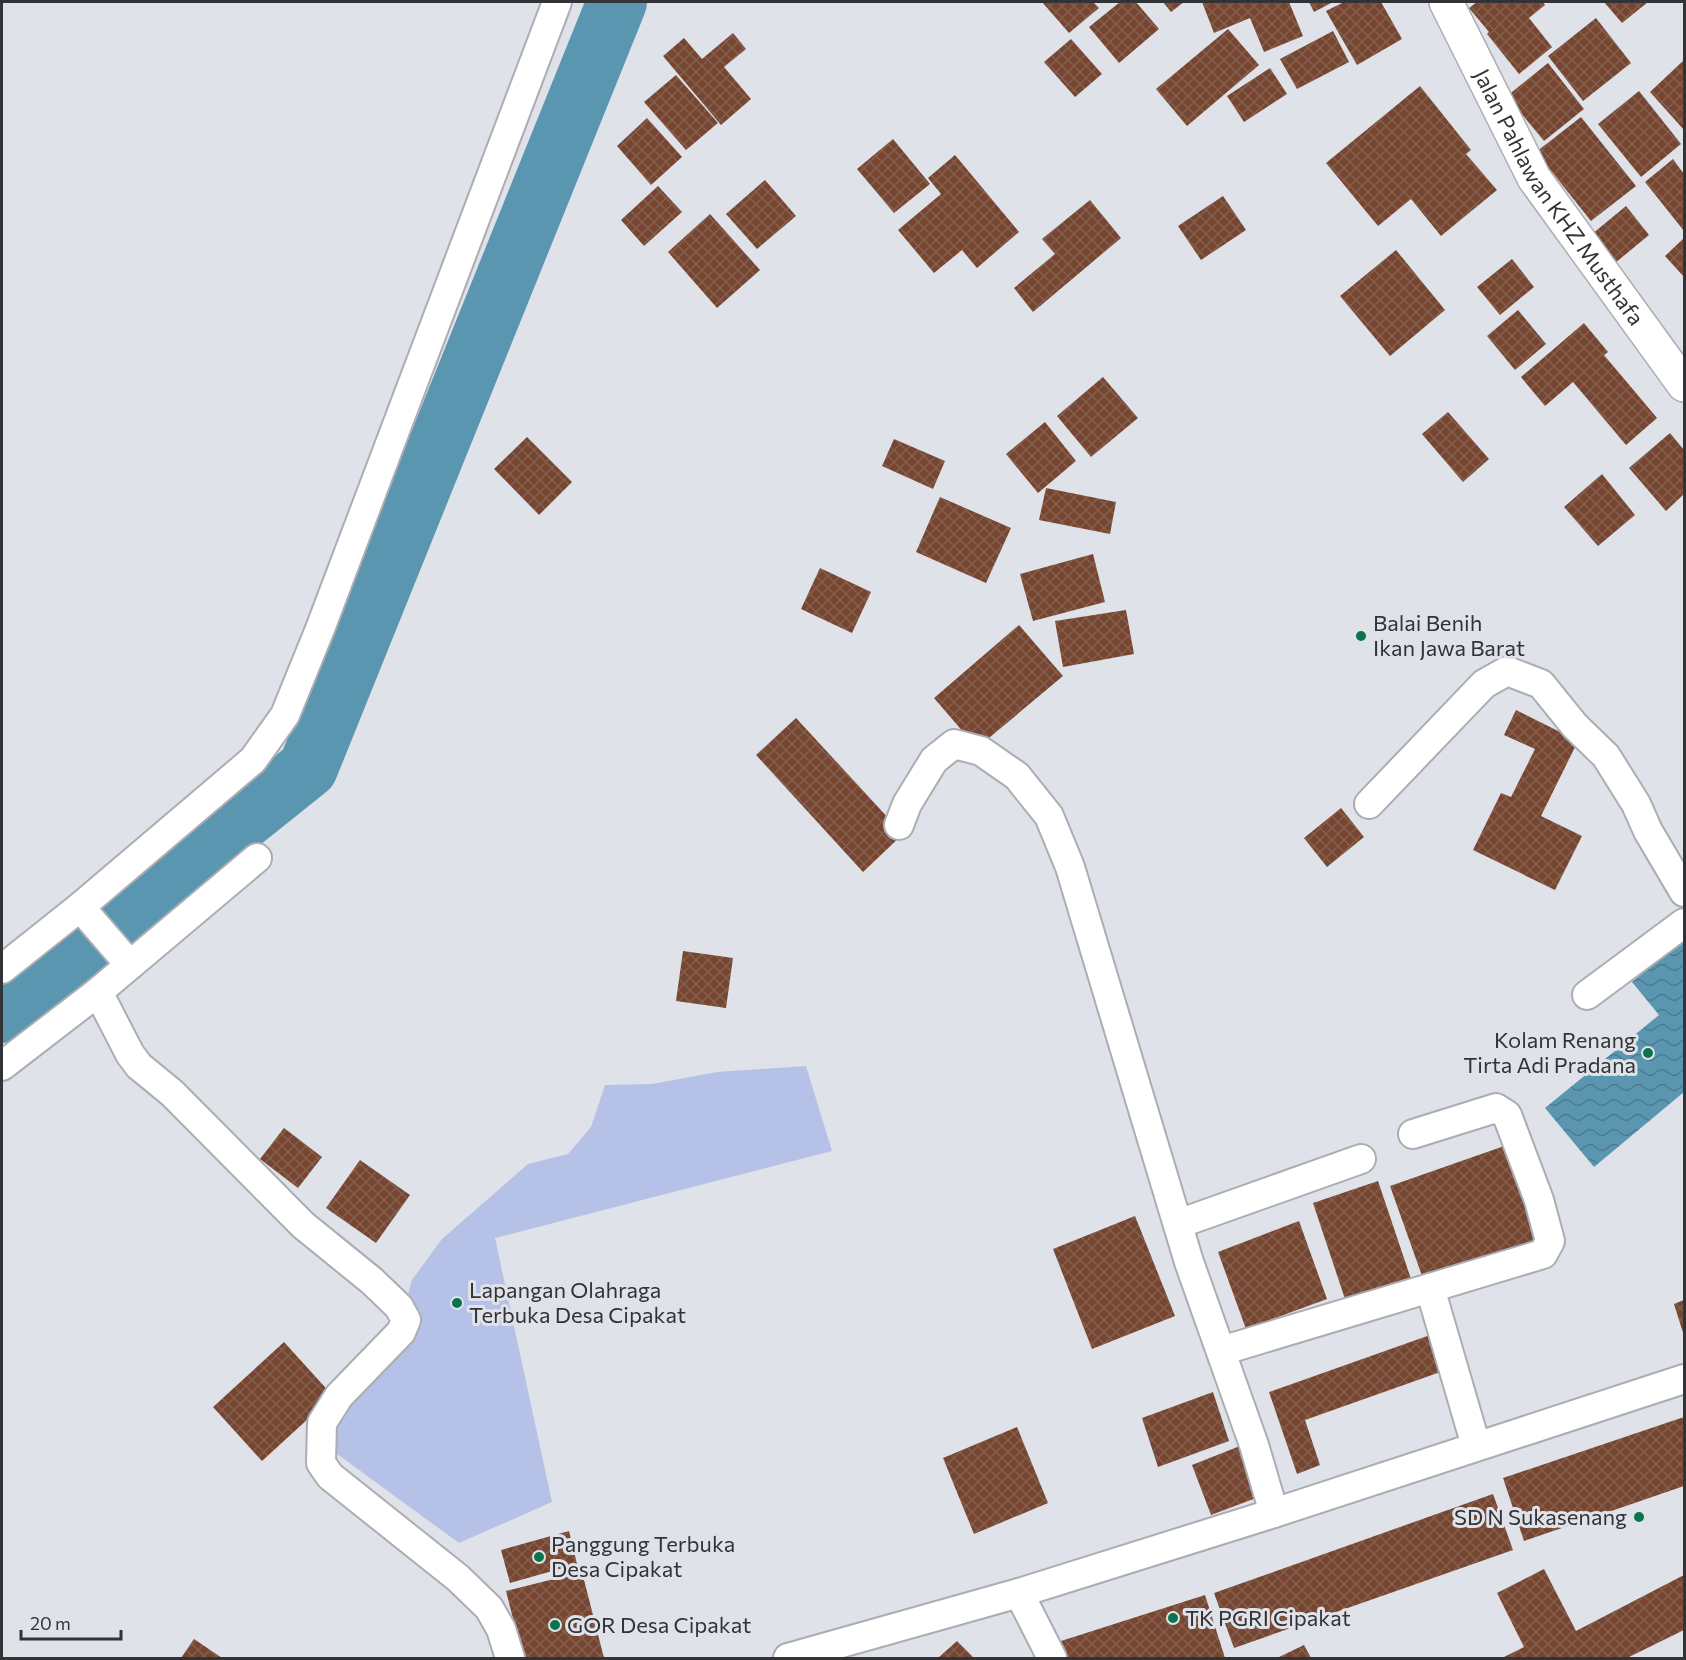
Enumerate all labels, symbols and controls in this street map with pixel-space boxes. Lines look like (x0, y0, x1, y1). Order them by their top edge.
street label: Jalan Pahlawan KHZ Musthafa (1469, 64, 1650, 330)
place label: Balai Benih Ikan Jawa Barat (1373, 609, 1525, 661)
marker: Balai Benih Ikan Jawa Barat (1354, 629, 1368, 643)
place label: Kolam Renang Tirta Adi Pradana (1463, 1026, 1636, 1078)
marker: Kolam Renang Tirta Adi Pradana (1641, 1046, 1655, 1060)
place label: Lapangan Olahraga Terbuka Desa Cipakat (469, 1276, 686, 1328)
marker: Lapangan Olahraga Terbuka Desa Cipakat (450, 1296, 464, 1310)
place label: SD N Sukasenang (1454, 1503, 1627, 1530)
marker: SD N Sukasenang (1632, 1510, 1646, 1524)
place label: Panggung Terbuka Desa Cipakat (551, 1530, 735, 1582)
marker: Panggung Terbuka Desa Cipakat (532, 1550, 546, 1564)
scale bar (21, 1603, 122, 1641)
place label: TK PGRI Cipakat (1185, 1604, 1351, 1631)
place label: GOR Desa Cipakat (567, 1611, 751, 1638)
marker: TK PGRI Cipakat (1166, 1611, 1180, 1625)
text: 20 m (30, 1612, 71, 1634)
marker: GOR Desa Cipakat (548, 1618, 562, 1632)

